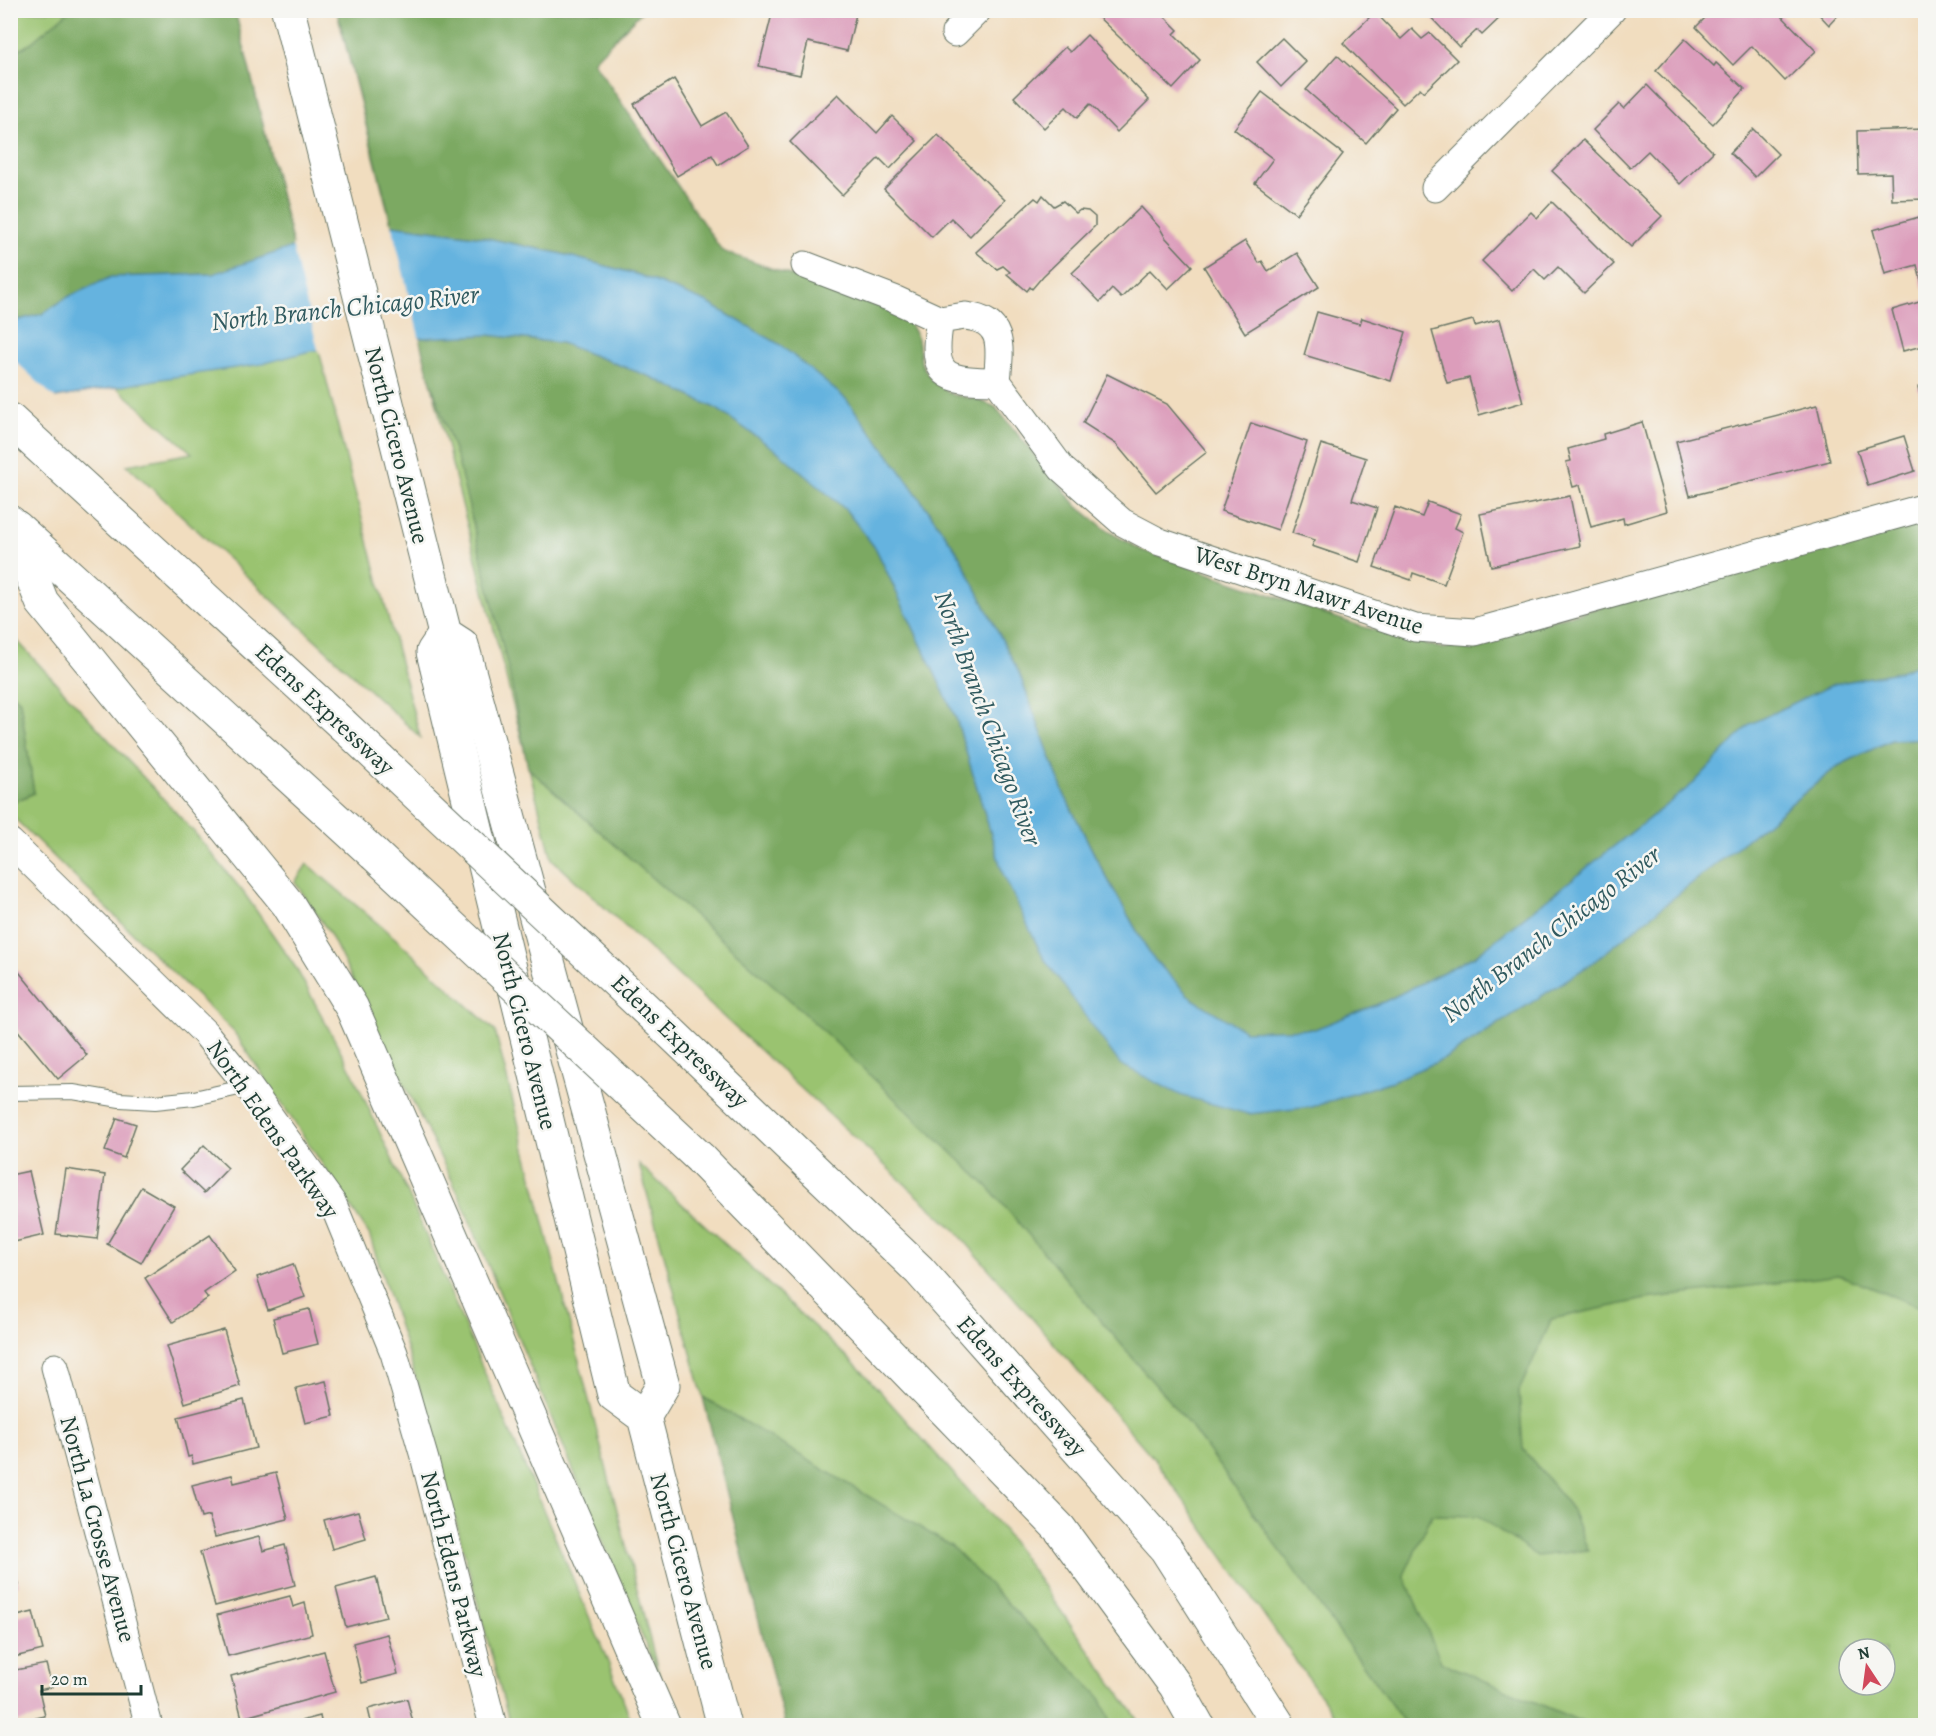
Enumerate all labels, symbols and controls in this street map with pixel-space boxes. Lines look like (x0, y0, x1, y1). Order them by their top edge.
water label: North Branch Chicago River (210, 276, 481, 339)
street label: North Cicero Avenue (357, 343, 437, 547)
street label: West Bryn Mawr Avenue (1189, 538, 1428, 642)
water label: North Branch Chicago River (926, 586, 1051, 851)
street label: Edens Expressway (248, 636, 402, 782)
water label: North Branch Chicago River (1434, 837, 1668, 1031)
street label: North Cicero Avenue (485, 929, 565, 1133)
street label: Edens Expressway (604, 967, 756, 1115)
street label: North Edens Parkway (199, 1033, 347, 1225)
street label: Edens Expressway (950, 1308, 1094, 1464)
street label: North La Crosse Avenue (52, 1412, 144, 1646)
street label: North Edens Parkway (413, 1468, 495, 1681)
street label: North Cicero Avenue (642, 1469, 726, 1673)
north arrow (1837, 1637, 1897, 1697)
text: N (1856, 1641, 1872, 1665)
scale bar (42, 1658, 141, 1696)
text: 20 m (51, 1667, 88, 1691)

